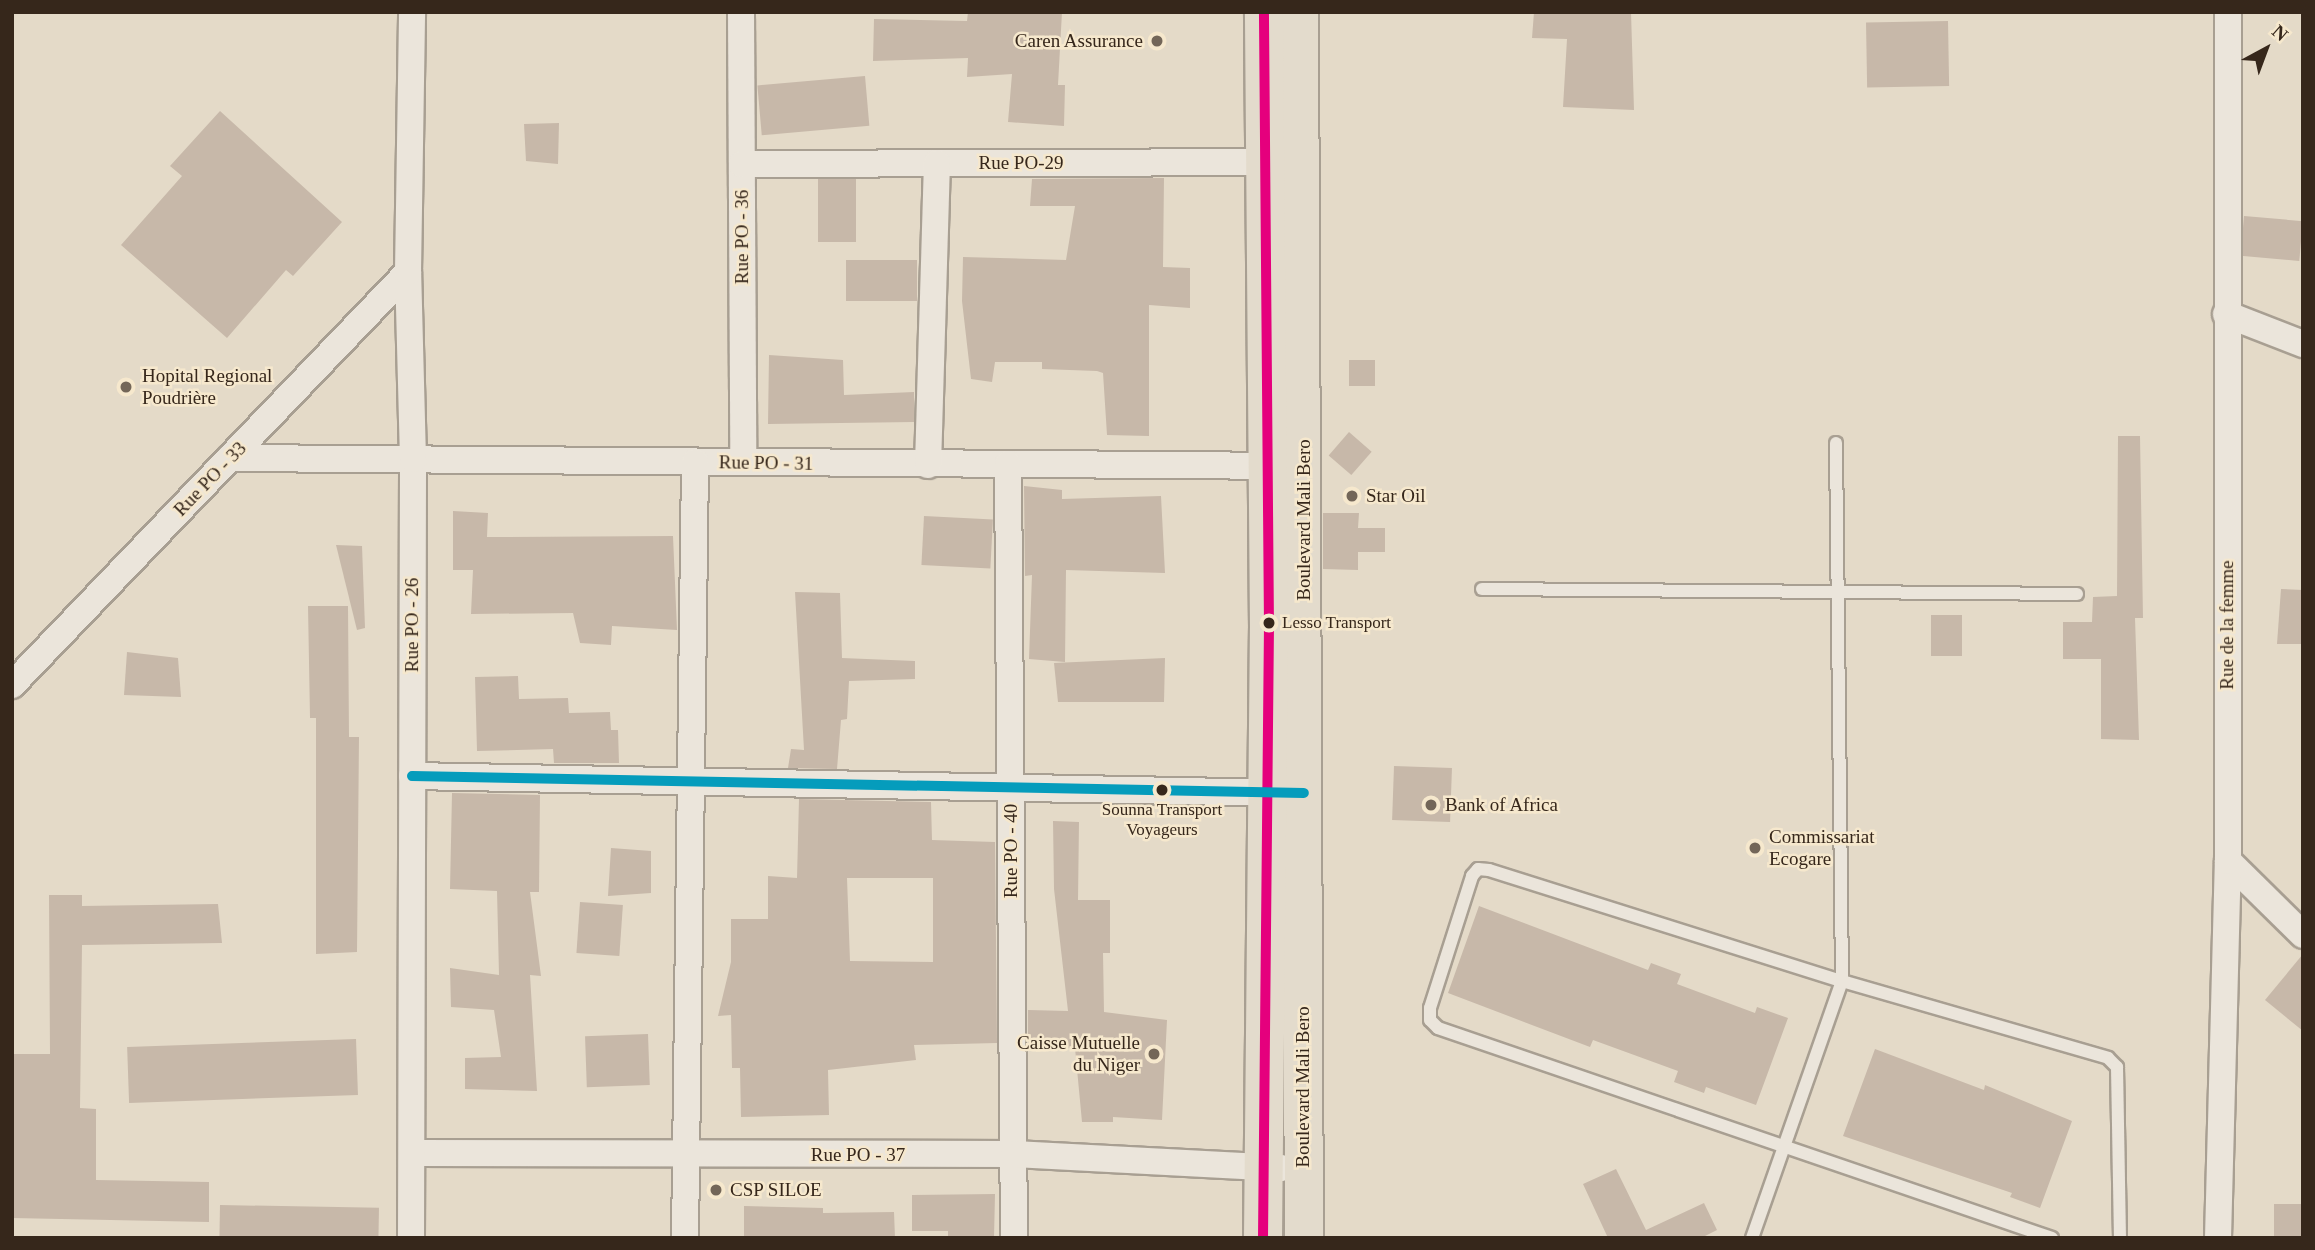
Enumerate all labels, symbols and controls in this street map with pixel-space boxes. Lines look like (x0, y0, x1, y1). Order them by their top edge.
north arrow (2231, 14, 2301, 84)
text: N (2268, 20, 2292, 45)
place label: Caren Assurance (1014, 30, 1143, 52)
marker: Caren Assurance (1149, 33, 1165, 49)
street label: Rue PO-29 (979, 152, 1063, 174)
street label: Rue PO - 36 (731, 190, 753, 284)
place label: Hopital Regional Poudrière (142, 365, 272, 409)
marker: Hopital Regional Poudrière (116, 377, 136, 397)
street label: Rue PO - 33 (169, 437, 251, 521)
street label: Boulevard Mali Bero (1293, 439, 1315, 601)
street label: Rue PO - 31 (719, 451, 813, 475)
place label: Star Oil (1366, 485, 1426, 507)
marker: Star Oil (1344, 488, 1360, 504)
street label: Rue de la femme (2216, 560, 2238, 690)
street label: Rue PO - 26 (401, 578, 423, 672)
place label: Lesso Transport (1282, 613, 1391, 633)
marker: Lesso Transport (1262, 616, 1276, 630)
marker: Sounna Transport Voyageurs (1155, 783, 1169, 797)
place label: Bank of Africa (1445, 794, 1559, 816)
marker: Bank of Africa (1423, 797, 1439, 813)
place label: Sounna Transport Voyageurs (1102, 800, 1222, 840)
street label: Rue PO - 40 (1000, 804, 1022, 898)
place label: Commissariat Ecogare (1769, 826, 1875, 870)
marker: Commissariat Ecogare (1747, 840, 1763, 856)
street label: Boulevard Mali Bero (1292, 1006, 1314, 1168)
place label: Caisse Mutuelle du Niger (1017, 1032, 1140, 1076)
marker: Caisse Mutuelle du Niger (1146, 1046, 1162, 1062)
street label: Rue PO - 37 (811, 1144, 905, 1166)
place label: CSP SILOE (730, 1179, 822, 1201)
marker: CSP SILOE (708, 1182, 724, 1198)

